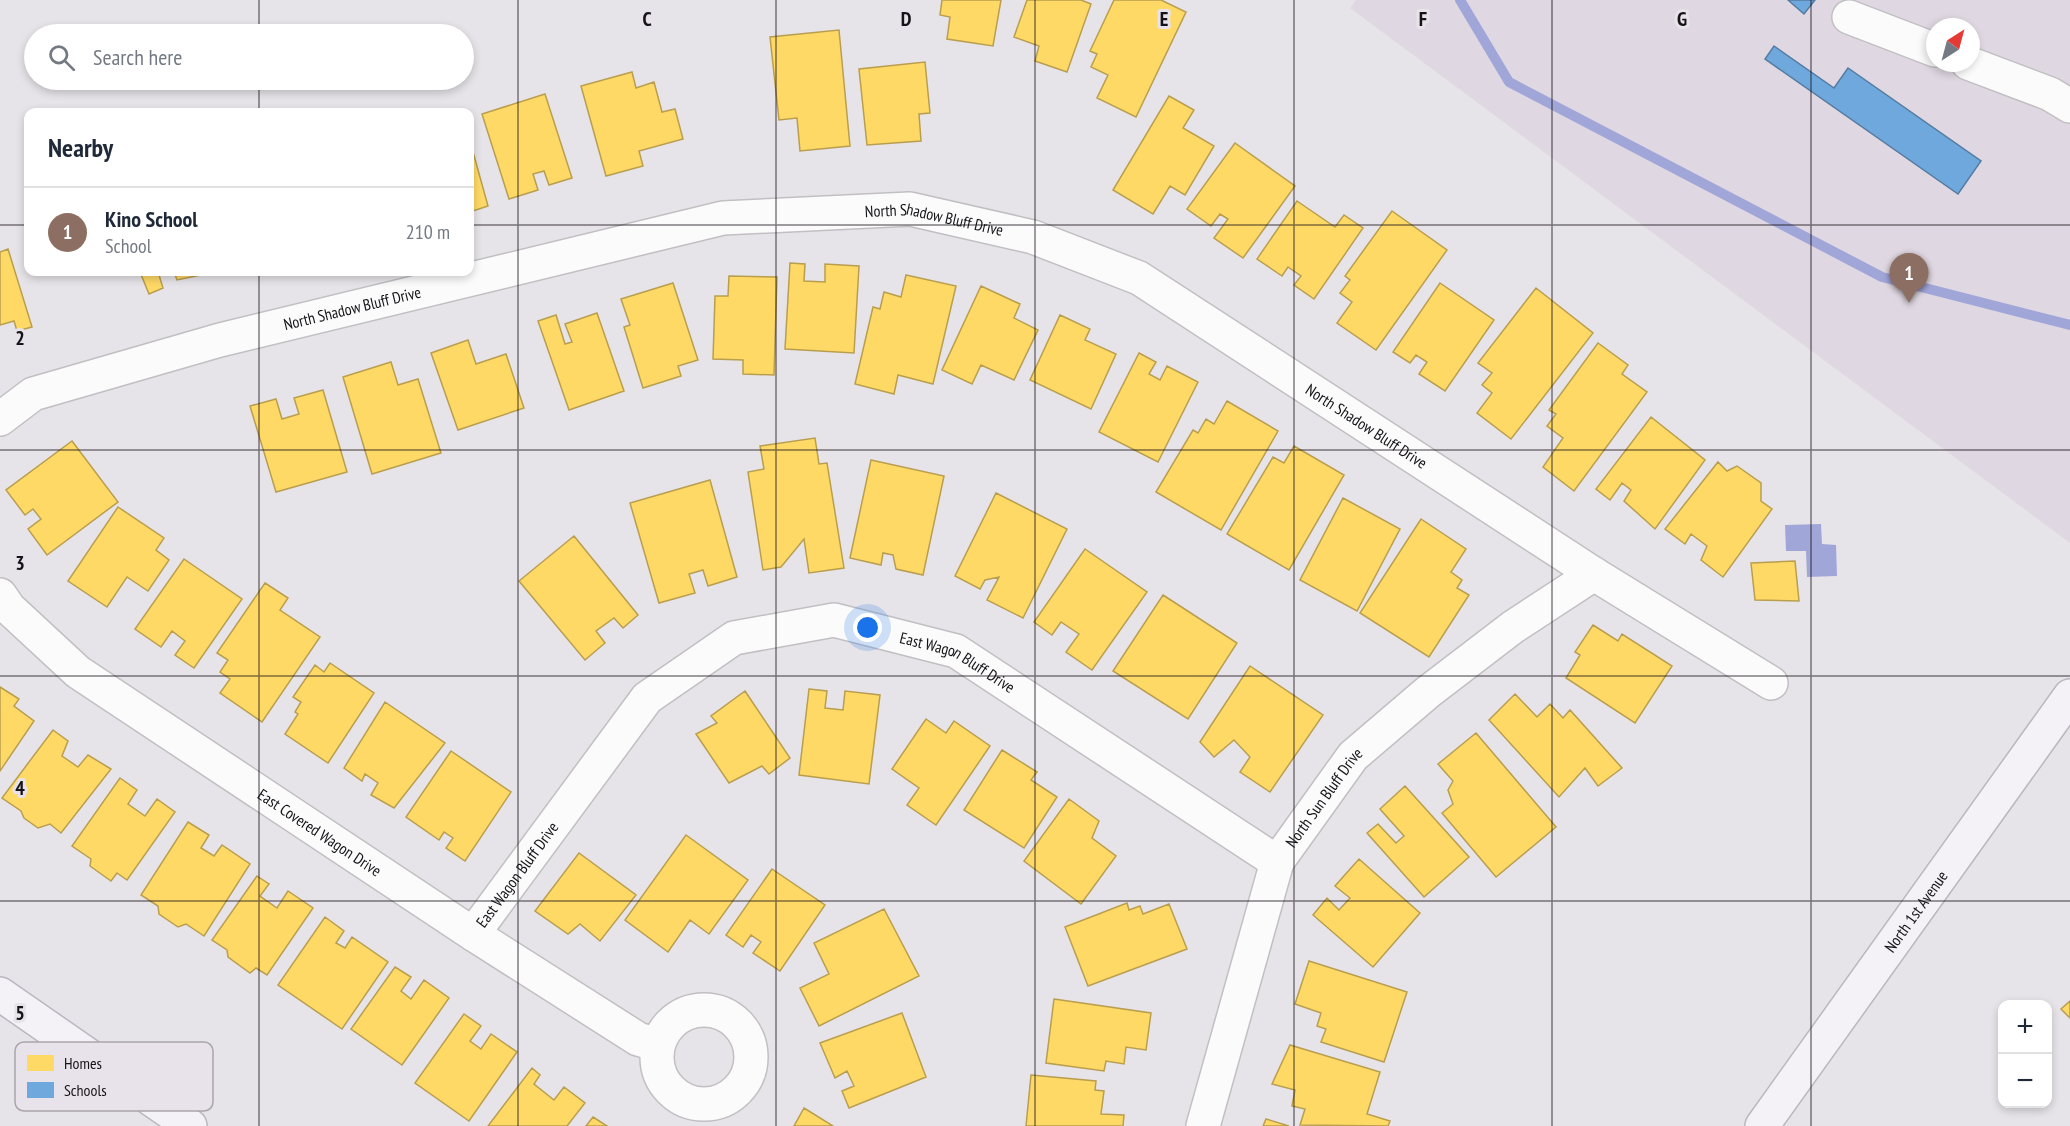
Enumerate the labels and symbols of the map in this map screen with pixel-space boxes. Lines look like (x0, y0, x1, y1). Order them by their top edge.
text: C (642, 6, 652, 32)
text: D (901, 6, 912, 32)
text: E (1160, 6, 1168, 32)
text: F (1419, 6, 1427, 32)
text: G (1677, 6, 1687, 32)
north arrow (1926, 18, 1980, 72)
street label: North Shadow Bluff Drive (864, 199, 1005, 240)
pin: 1 (1890, 254, 1928, 303)
street label: North Shadow Bluff Drive (281, 282, 423, 334)
text: 2 (15, 325, 25, 351)
street label: North Shadow Bluff Drive (1302, 379, 1431, 473)
text: 3 (15, 550, 25, 576)
your location (853, 613, 882, 642)
street label: East Wagon Bluff Drive (898, 627, 1019, 697)
street label: North Sun Bluff Drive (1281, 743, 1366, 851)
text: 4 (15, 775, 25, 801)
street label: East Covered Wagon Drive (254, 784, 385, 880)
street label: East Wagon Bluff Drive (471, 818, 562, 931)
street label: North 1st Avenue (1880, 867, 1952, 956)
text: 5 (15, 1000, 25, 1026)
legend (15, 1042, 213, 1111)
text: Homes (64, 1053, 102, 1073)
text: Schools (64, 1080, 107, 1100)

